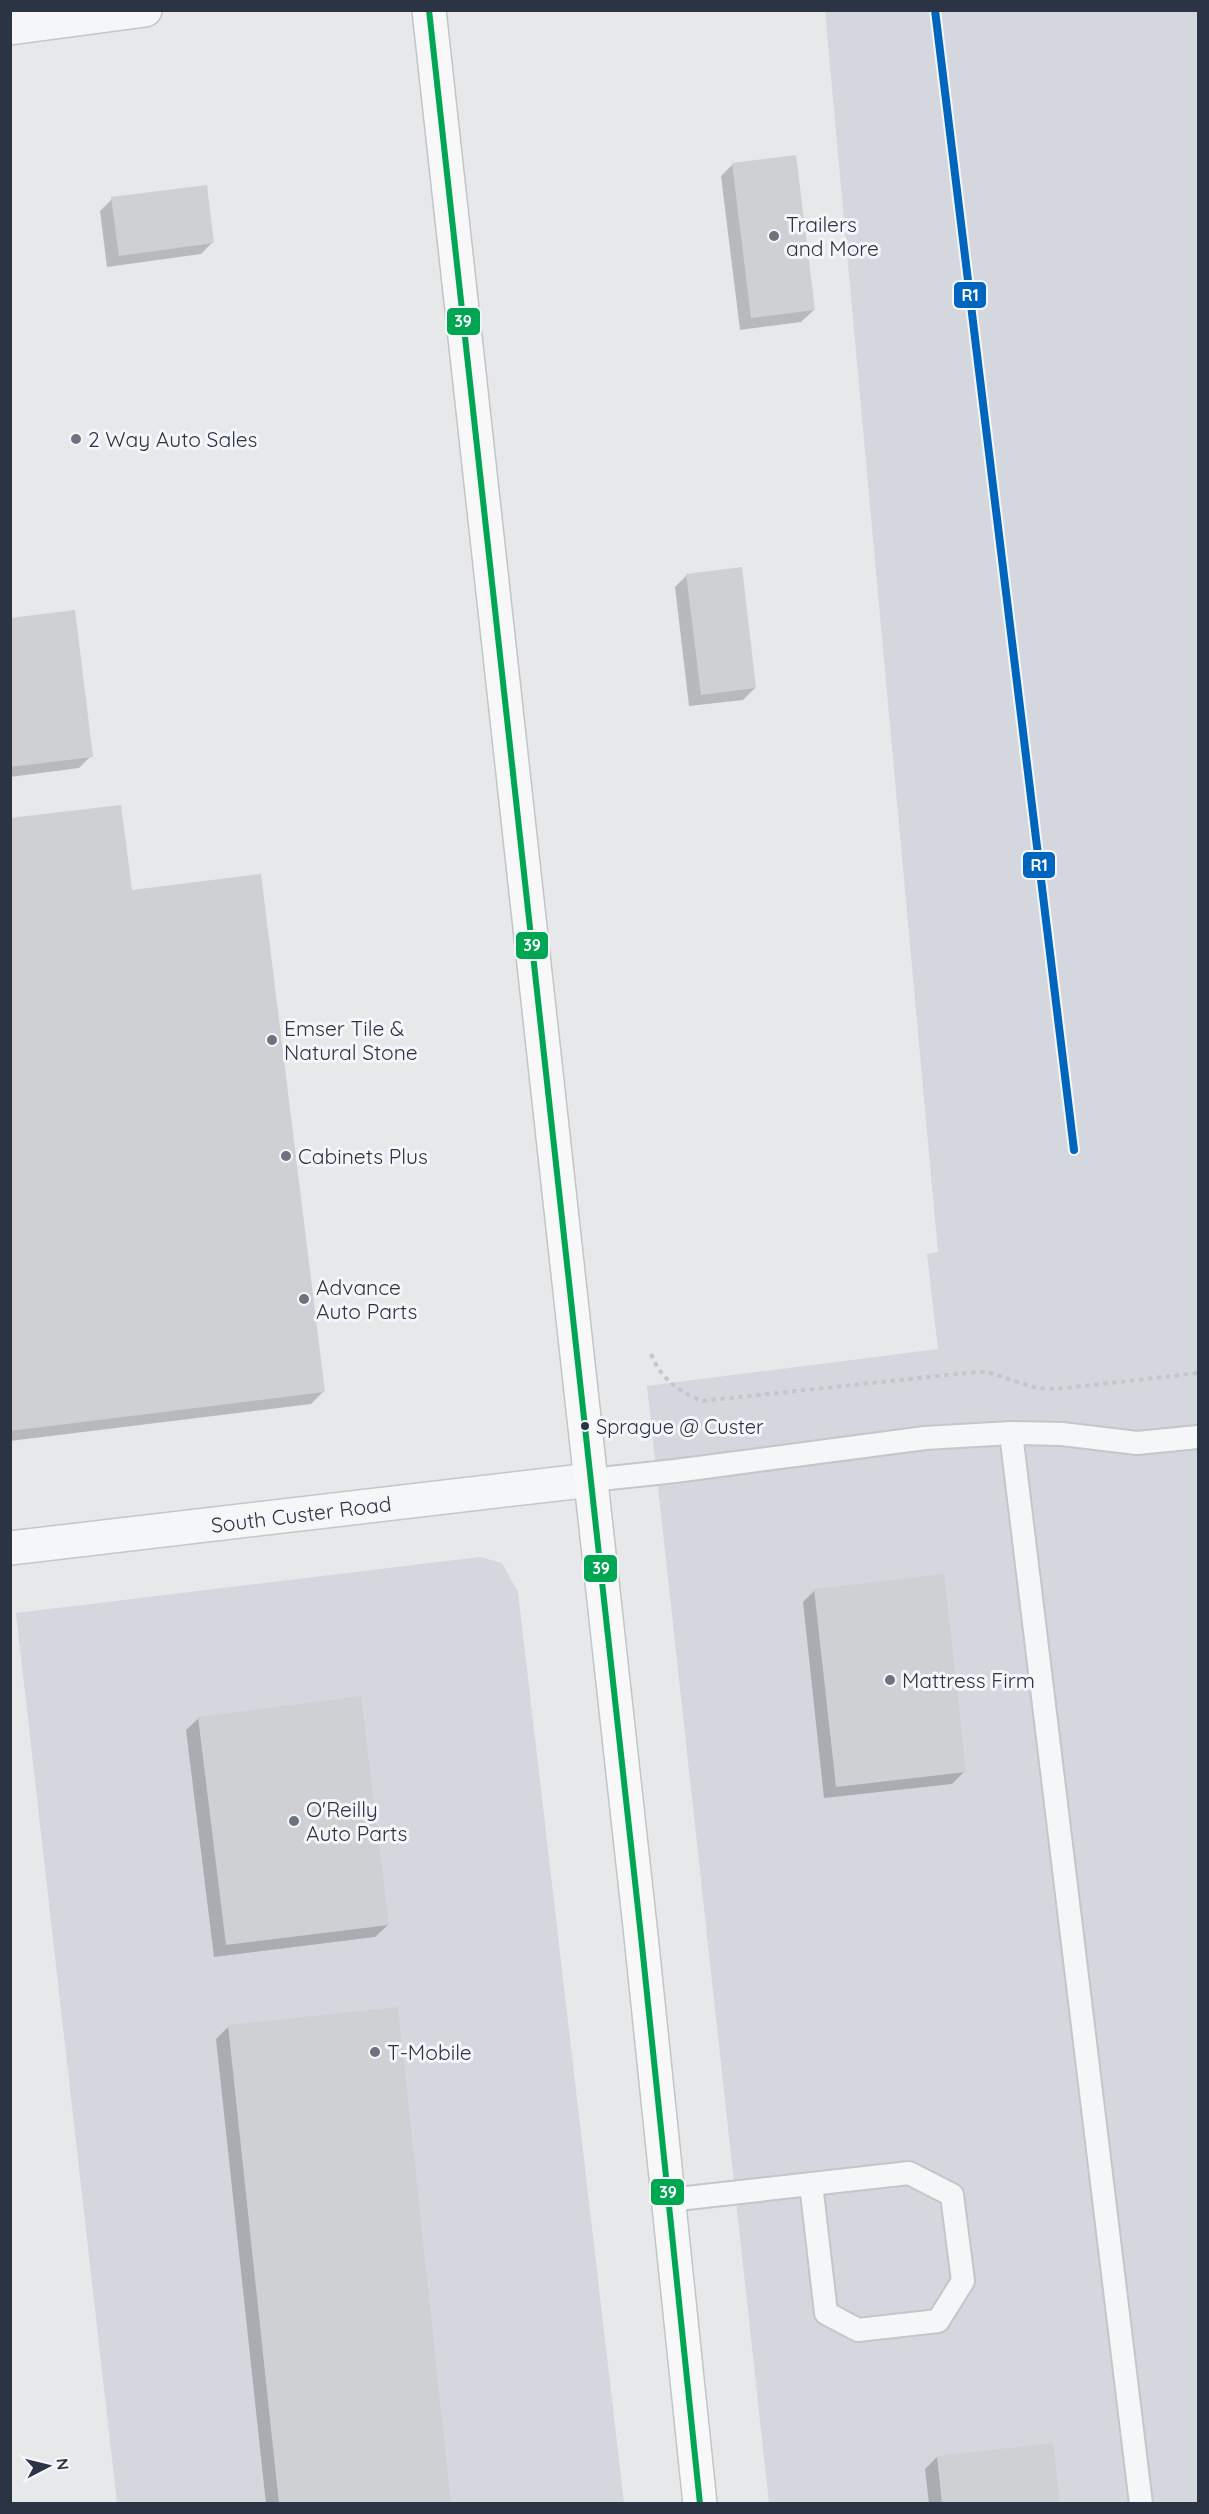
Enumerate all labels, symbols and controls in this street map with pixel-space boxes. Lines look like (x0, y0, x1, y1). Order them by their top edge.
place label: Trailers and More (786, 211, 879, 261)
marker: Trailers and More (767, 229, 781, 243)
line badge: R1 (953, 281, 987, 309)
text: R1 (961, 285, 979, 305)
line badge: 39 (446, 307, 481, 336)
text: 39 (454, 311, 472, 331)
place label: 2 Way Auto Sales (88, 426, 257, 452)
marker: 2 Way Auto Sales (69, 432, 83, 446)
line badge: R1 (1022, 851, 1056, 879)
text: R1 (1030, 855, 1048, 875)
line badge: 39 (515, 931, 549, 960)
text: 39 (523, 935, 541, 955)
place label: Emser Tile & Natural Stone (284, 1015, 418, 1065)
marker: Emser Tile & Natural Stone (265, 1033, 279, 1047)
place label: Cabinets Plus (298, 1143, 428, 1169)
marker: Cabinets Plus (279, 1149, 293, 1163)
place label: Advance Auto Parts (316, 1274, 417, 1324)
marker: Advance Auto Parts (297, 1292, 311, 1306)
place label: Sprague @ Custer (596, 1414, 764, 1439)
marker: Sprague @ Custer (579, 1420, 591, 1432)
street label: South Custer Road (209, 1490, 393, 1538)
line badge: 39 (583, 1554, 618, 1583)
text: 39 (592, 1558, 610, 1578)
place label: Mattress Firm (902, 1667, 1035, 1693)
marker: Mattress Firm (883, 1673, 897, 1687)
place label: O'Reilly Auto Parts (306, 1796, 407, 1846)
marker: O'Reilly Auto Parts (287, 1814, 301, 1828)
place label: T-Mobile (387, 2039, 472, 2065)
marker: T-Mobile (368, 2045, 382, 2059)
line badge: 39 (650, 2178, 685, 2206)
text: 39 (659, 2182, 677, 2202)
north arrow (18, 2436, 78, 2496)
text: N (52, 2457, 74, 2471)

